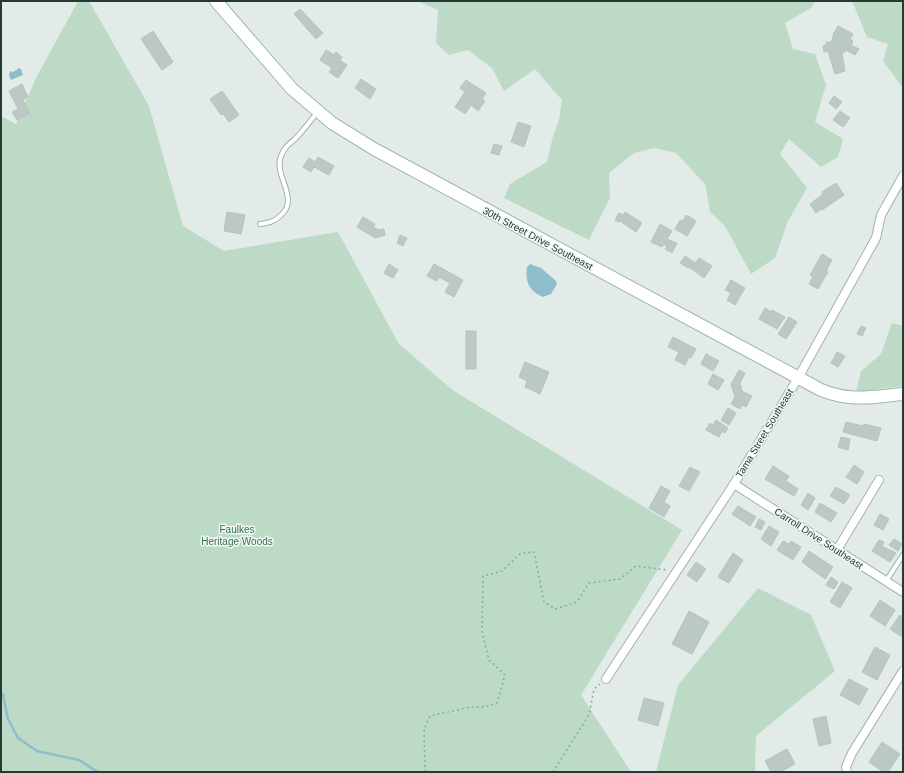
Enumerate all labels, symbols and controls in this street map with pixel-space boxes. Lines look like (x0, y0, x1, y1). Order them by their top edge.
street label: 30th Street Drive Southeast (481, 205, 595, 272)
street label: Tama Street Southeast (734, 387, 795, 480)
street label: Carroll Drive Southeast (772, 506, 865, 571)
park label: Faulkes Heritage Woods (201, 524, 273, 547)

